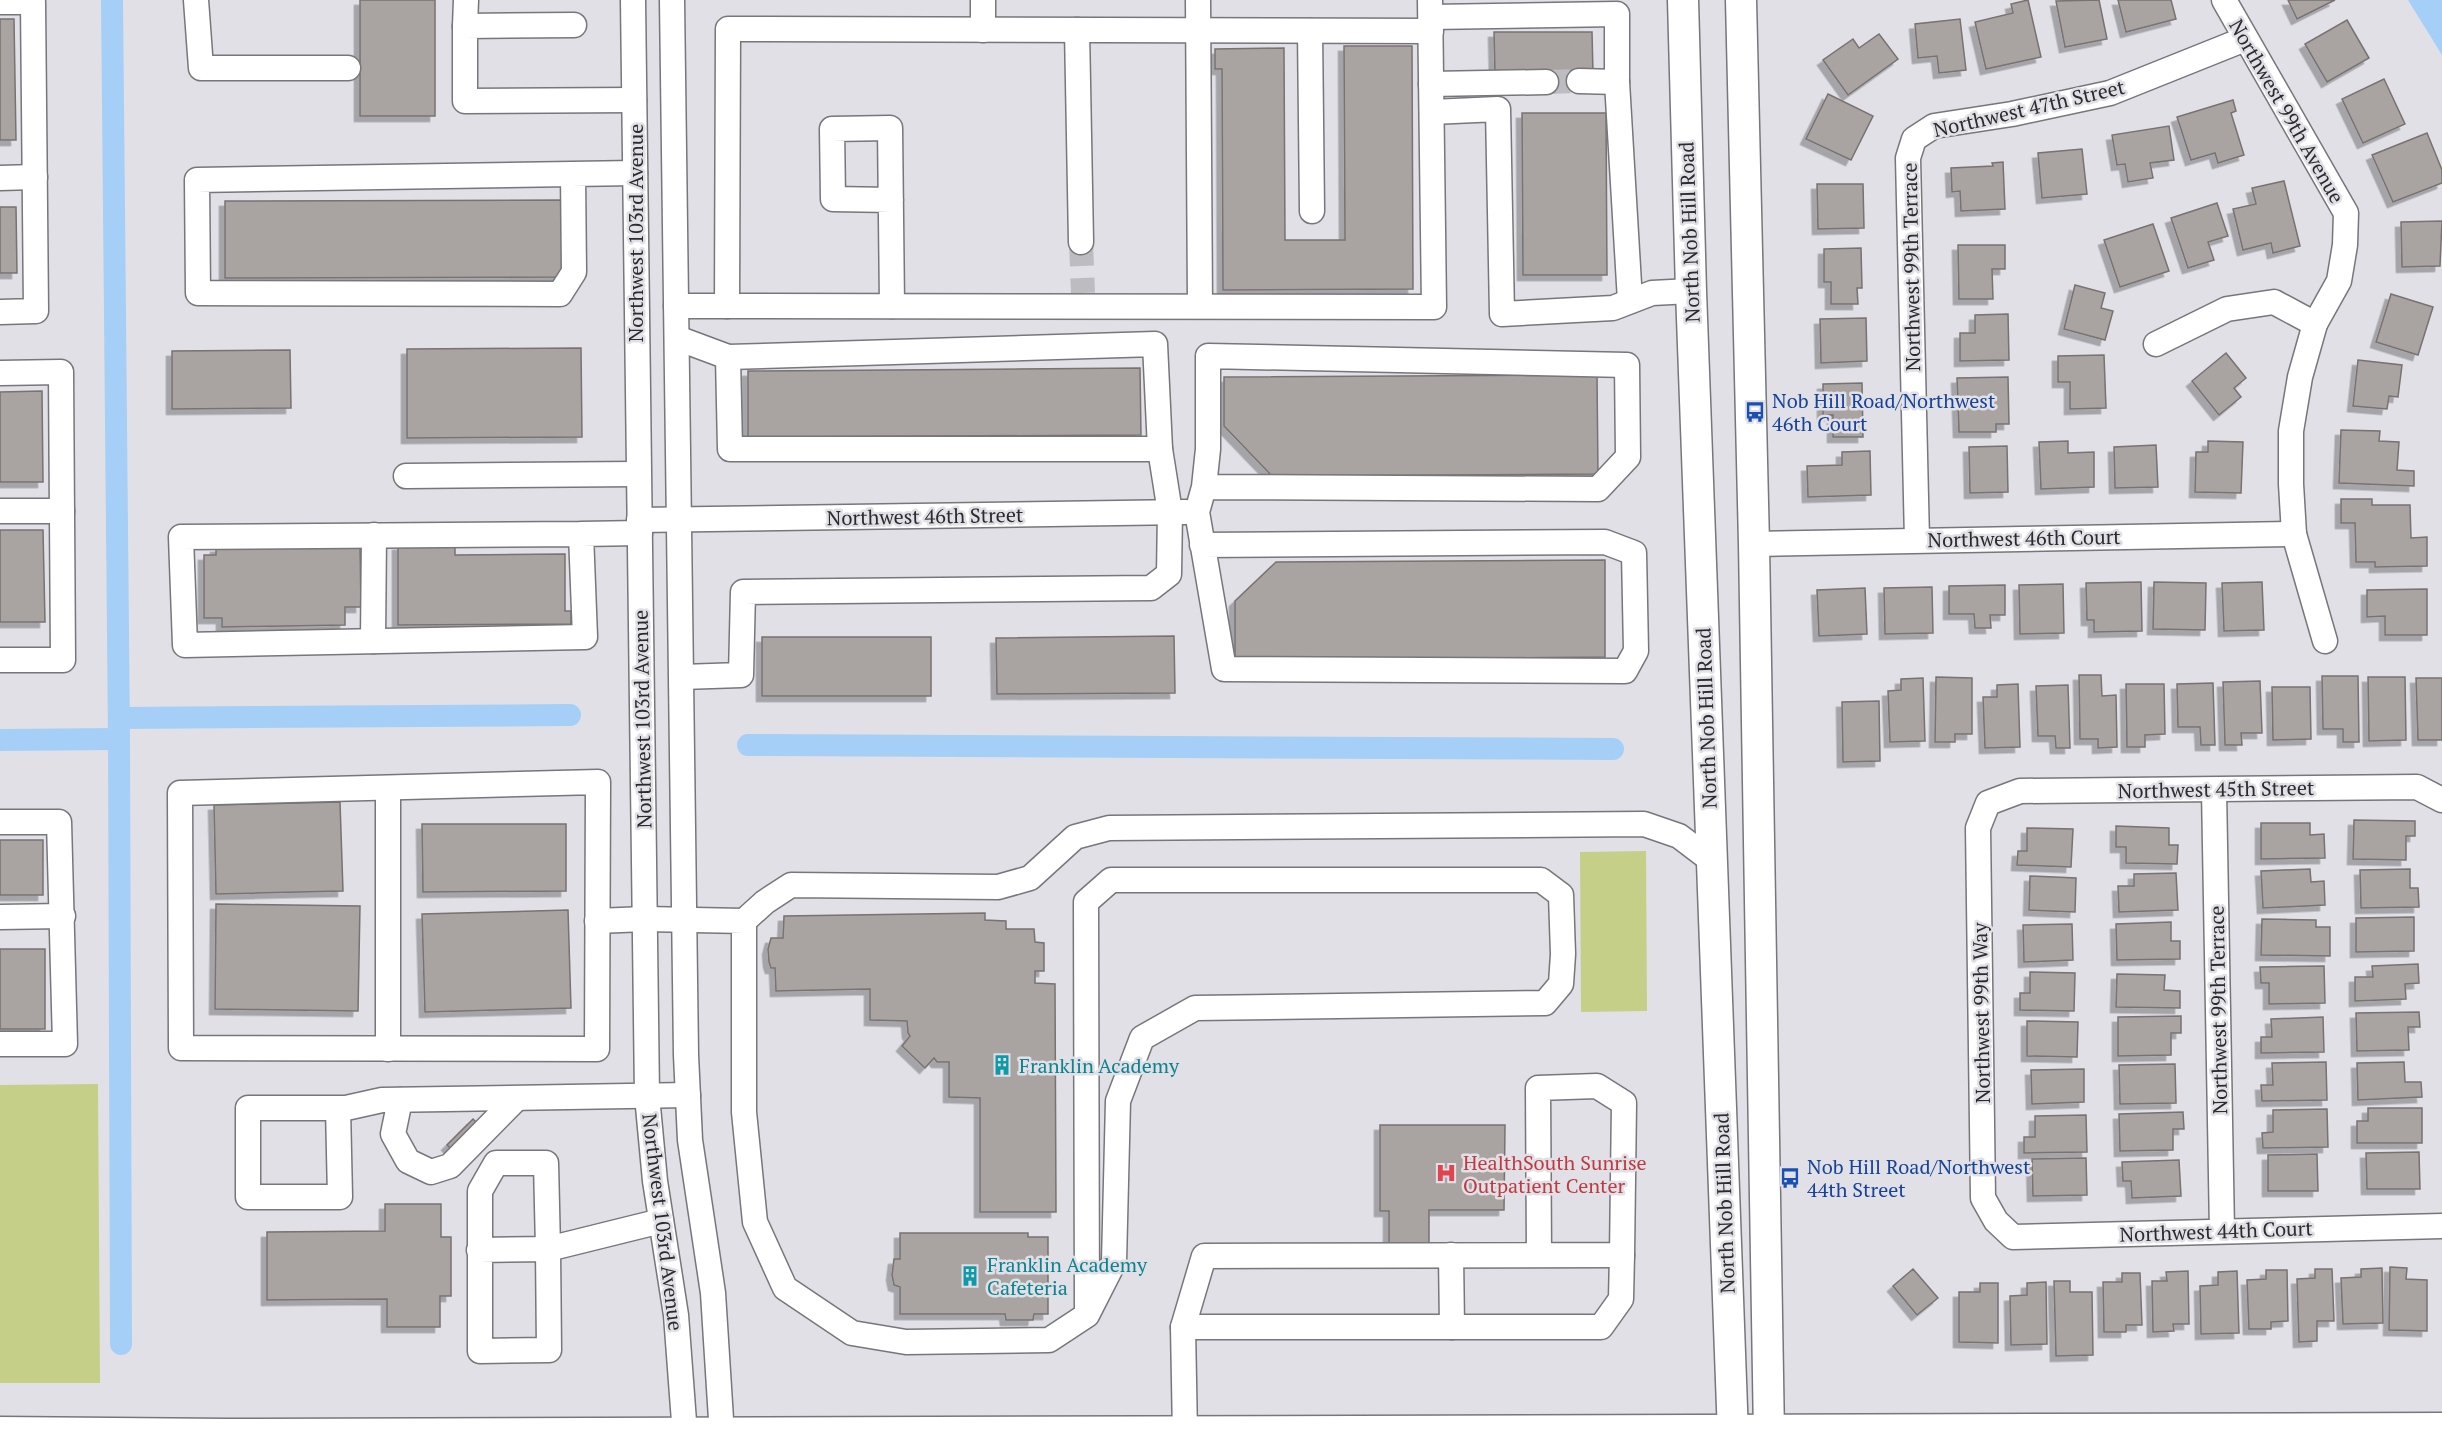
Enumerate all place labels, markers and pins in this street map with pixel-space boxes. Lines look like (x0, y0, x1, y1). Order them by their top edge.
place label: Nob Hill Road/Northwest 46th Court (1772, 387, 1996, 437)
bus stop icon: Nob Hill Road/Northwest 46th Court (1743, 400, 1767, 424)
place label: Franklin Academy (1019, 1052, 1180, 1079)
building icon: Franklin Academy (990, 1053, 1014, 1077)
place label: HealthSouth Sunrise Outpatient Center (1463, 1149, 1647, 1199)
place label: Nob Hill Road/Northwest 44th Street (1807, 1153, 2031, 1203)
hospital icon: HealthSouth Sunrise Outpatient Center (1434, 1161, 1458, 1185)
bus stop icon: Nob Hill Road/Northwest 44th Street (1778, 1166, 1802, 1190)
place label: Franklin Academy Cafeteria (987, 1251, 1148, 1301)
building icon: Franklin Academy Cafeteria (958, 1264, 982, 1288)

